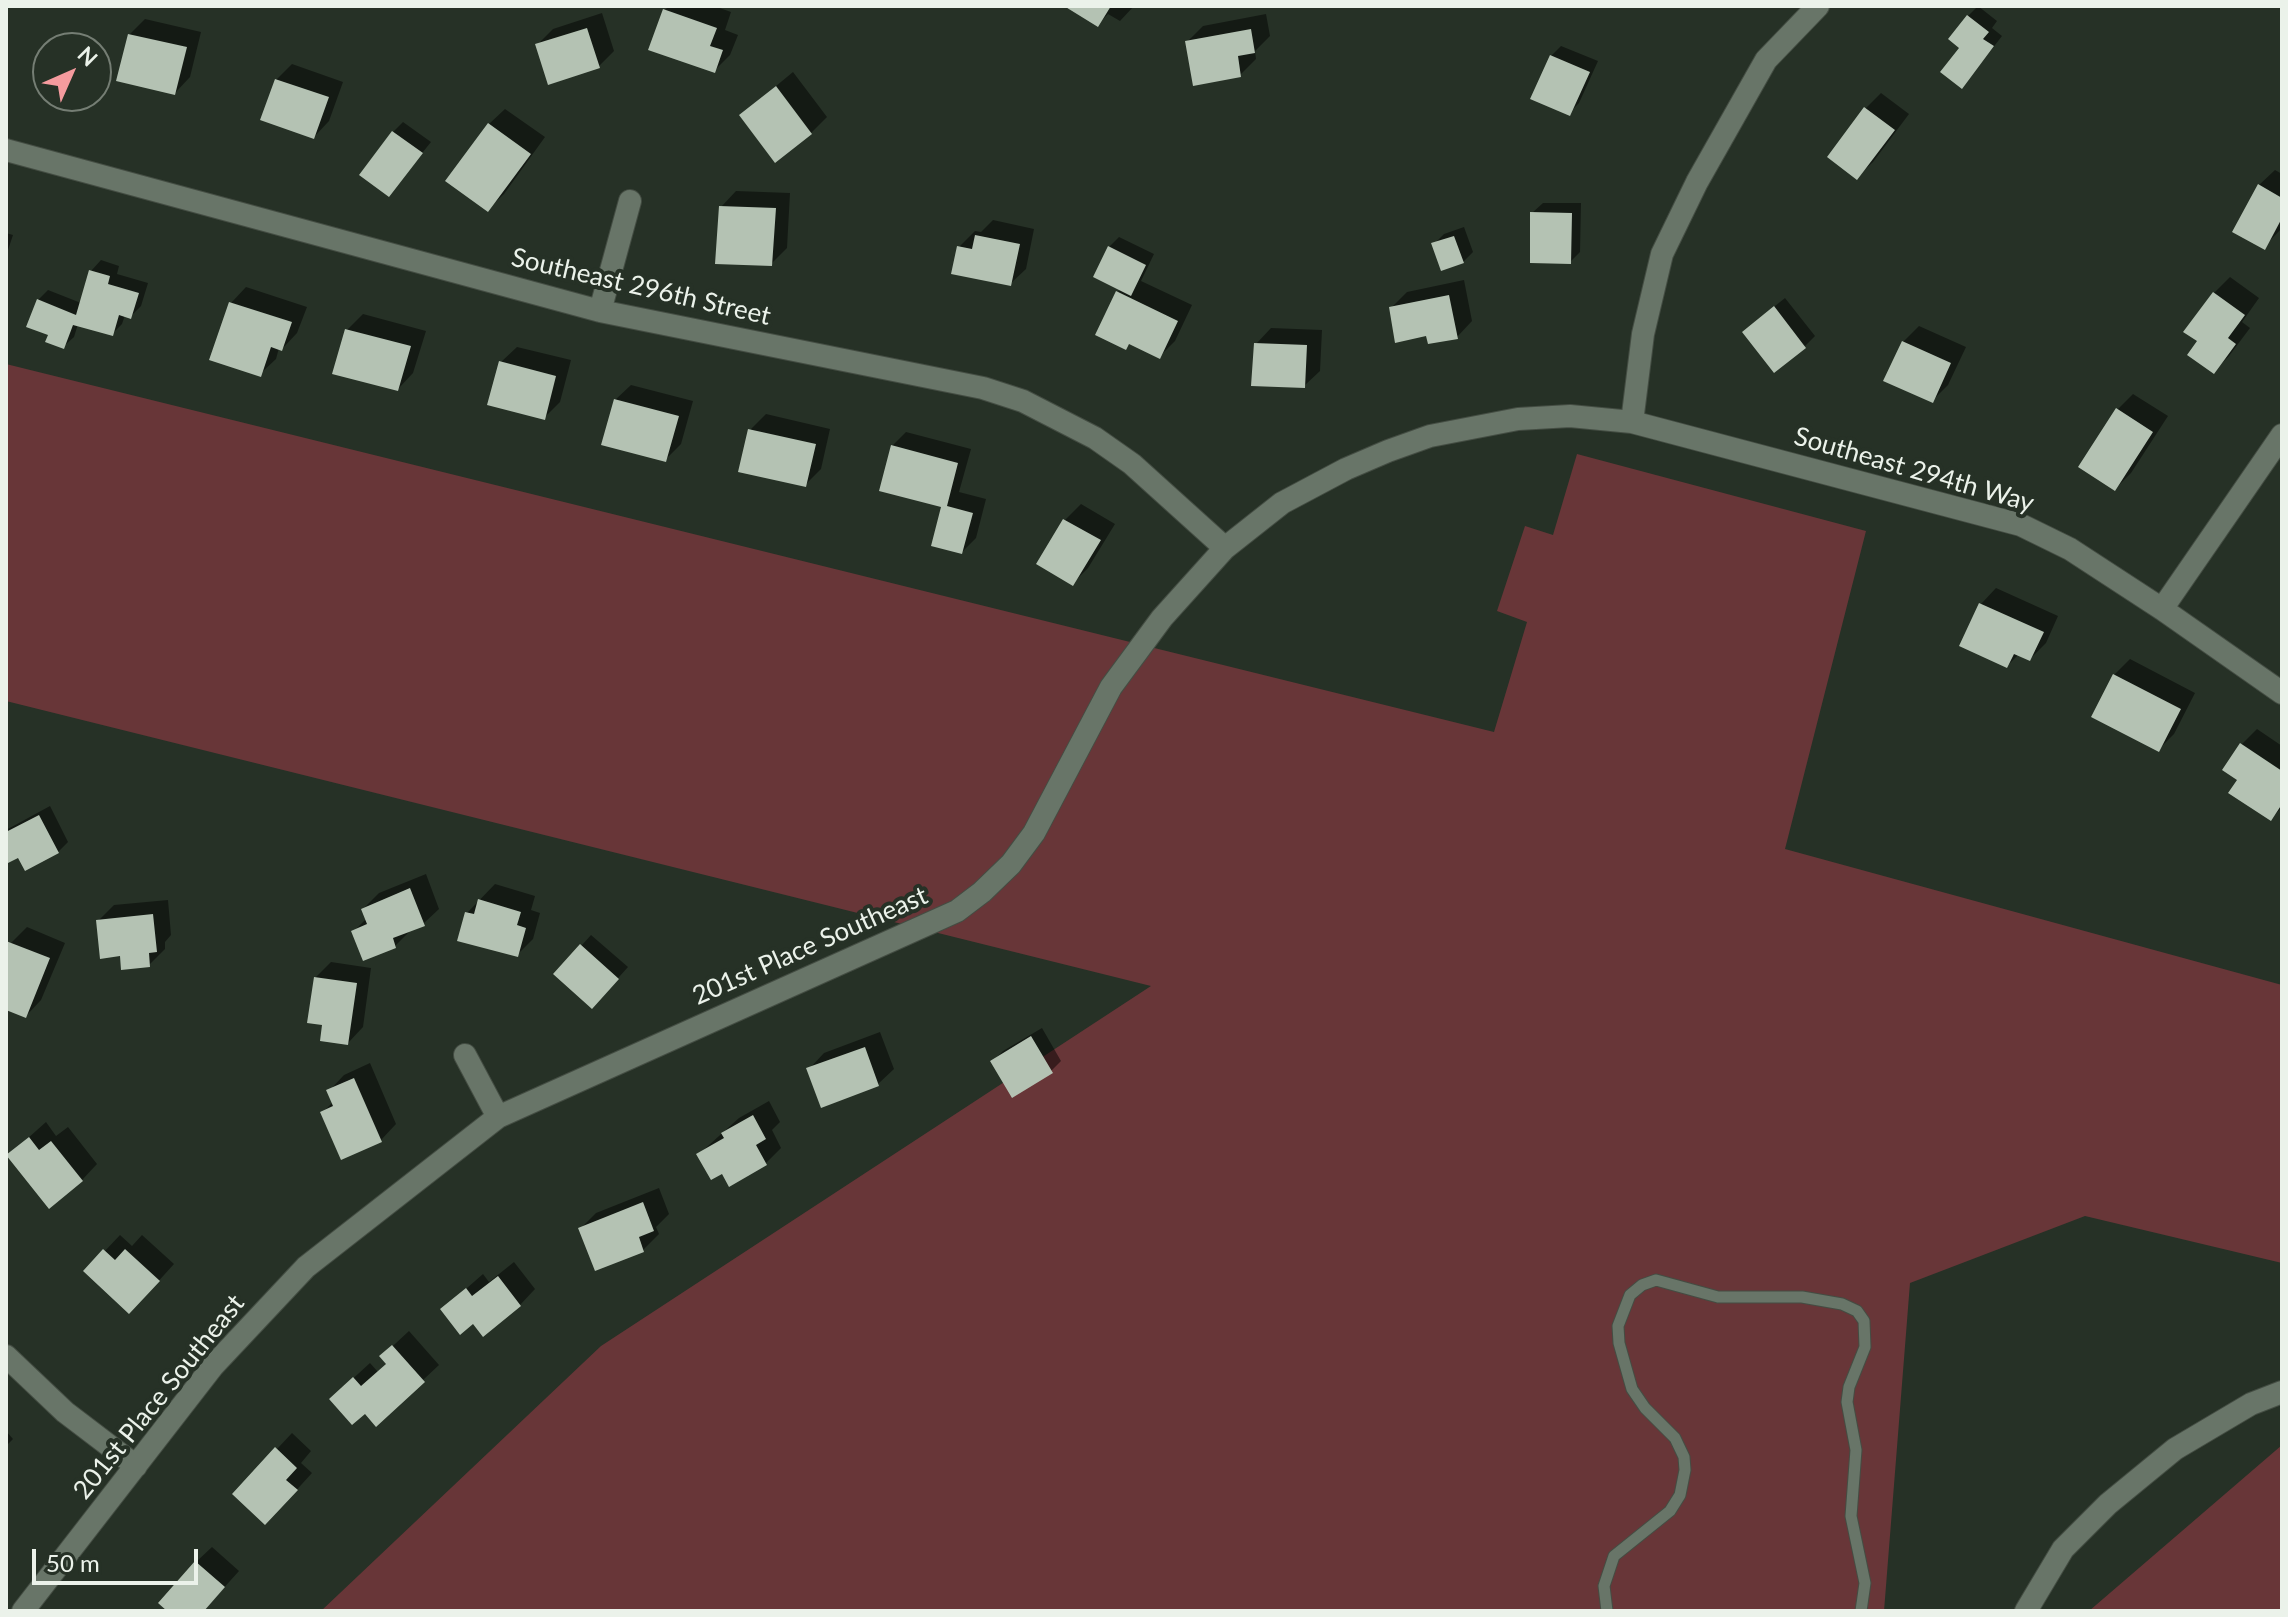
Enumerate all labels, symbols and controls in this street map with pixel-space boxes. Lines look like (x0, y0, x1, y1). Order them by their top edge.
north arrow (32, 32, 112, 112)
text: N (72, 41, 103, 72)
street label: Southeast 296th Street (508, 242, 774, 332)
street label: Southeast 294th Way (1790, 421, 2038, 519)
street label: 201st Place Southeast (688, 880, 932, 1012)
street label: 201st Place Southeast (67, 1289, 251, 1505)
scale bar (36, 1533, 202, 1583)
text: 50 m (46, 1548, 100, 1577)

